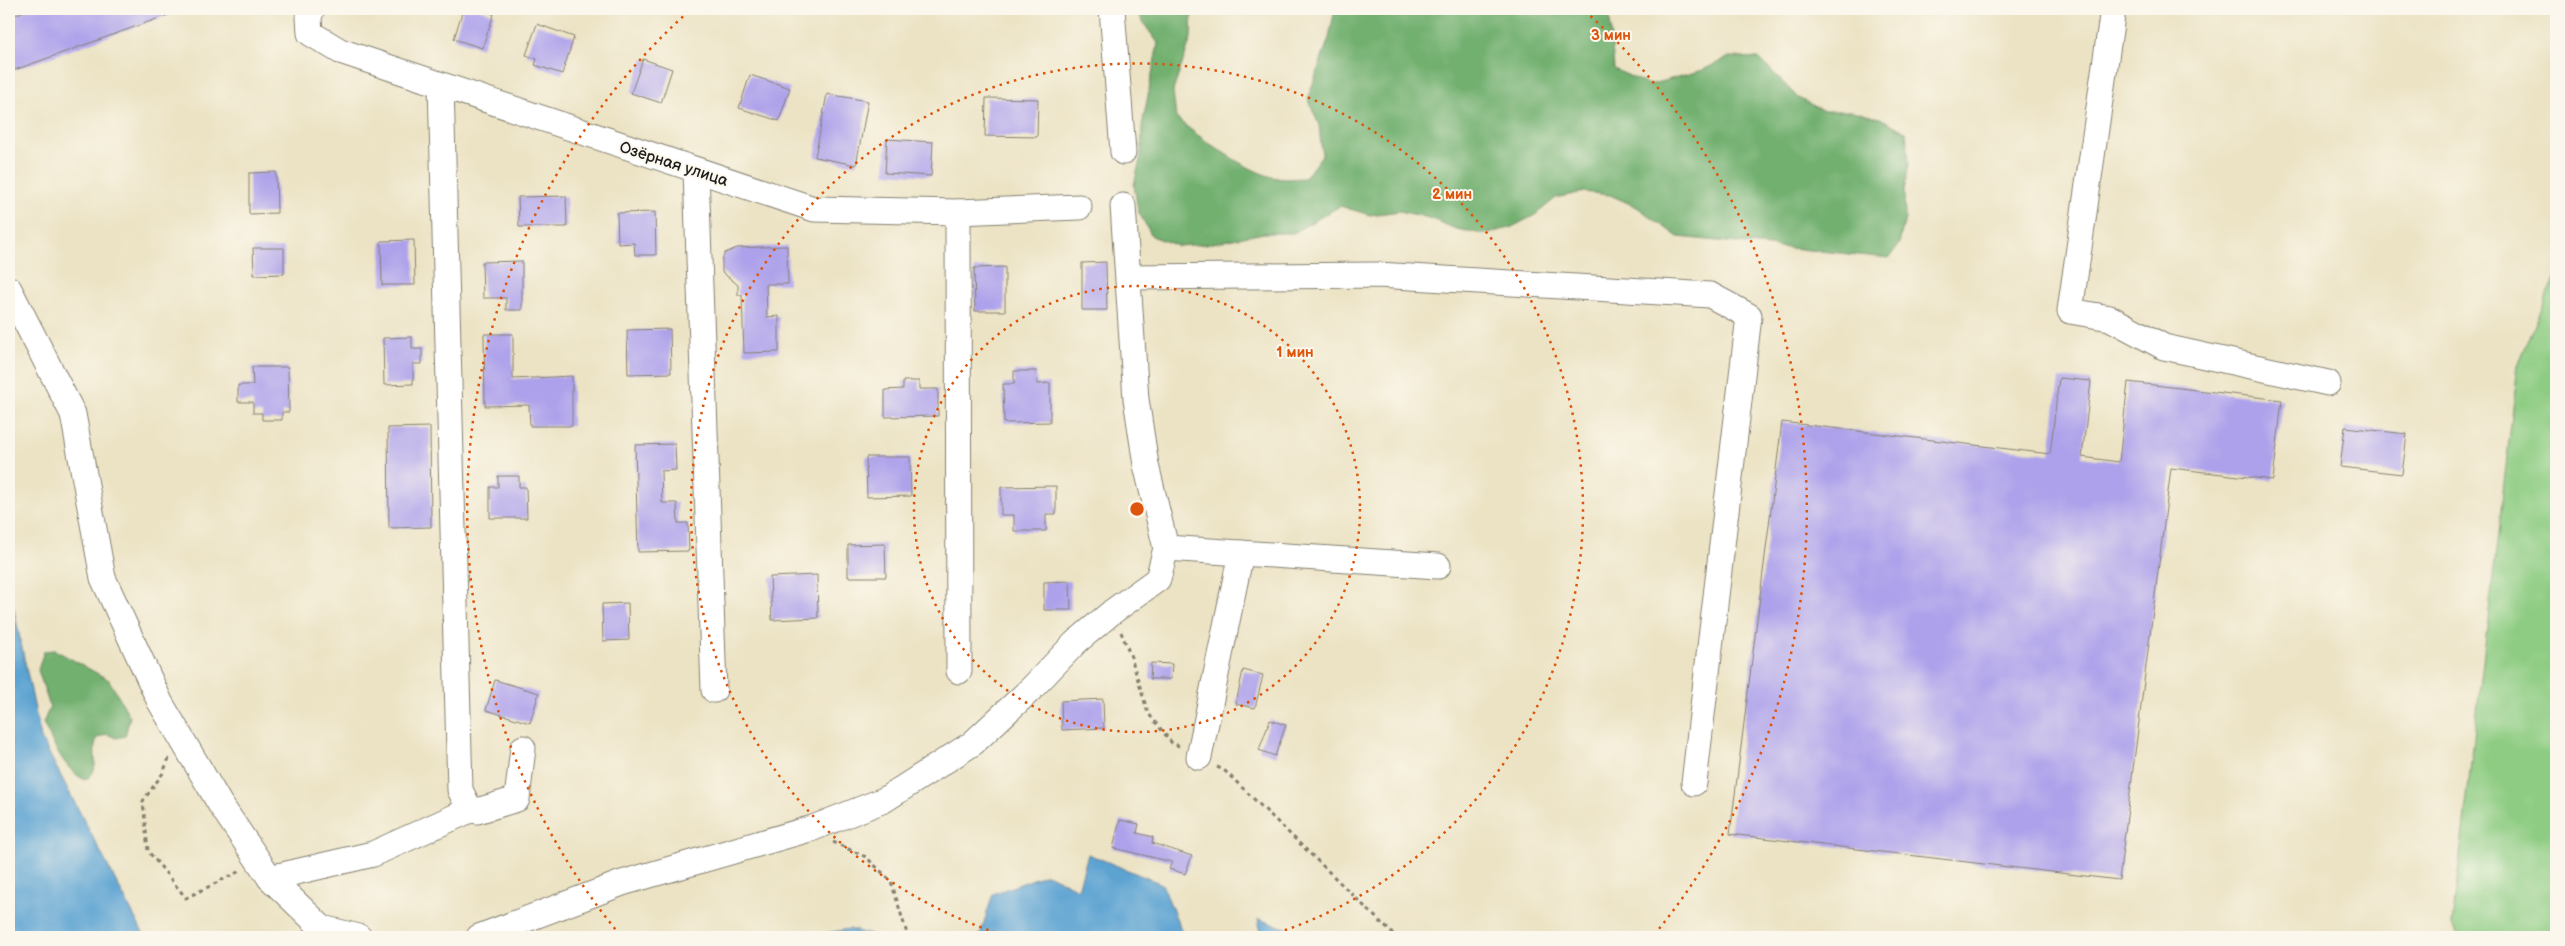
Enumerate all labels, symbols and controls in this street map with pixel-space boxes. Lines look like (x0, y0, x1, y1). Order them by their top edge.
text: 3 мин (1591, 26, 1631, 45)
street label: Озёрная улица (617, 138, 731, 191)
text: 2 мин (1432, 185, 1472, 204)
text: 1 мин (1276, 343, 1314, 362)
centre of rings (1128, 500, 1146, 518)

